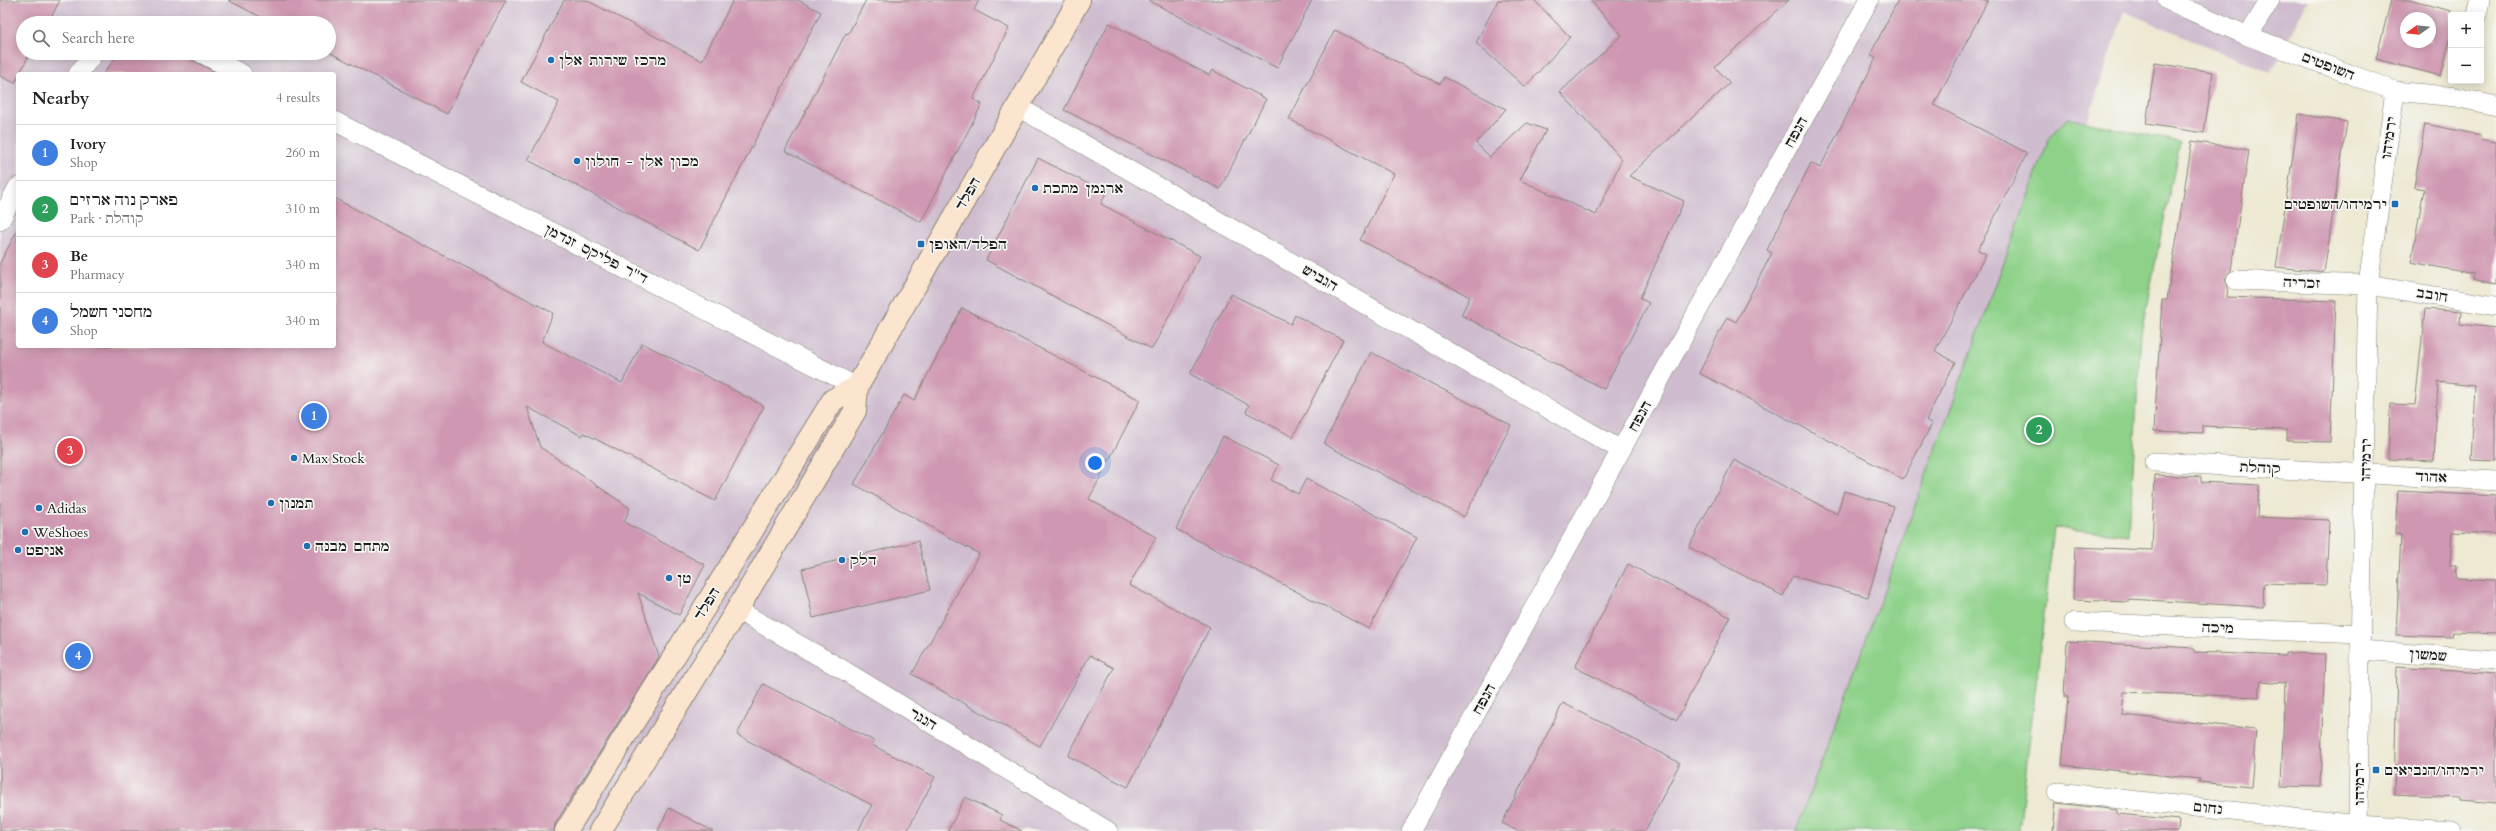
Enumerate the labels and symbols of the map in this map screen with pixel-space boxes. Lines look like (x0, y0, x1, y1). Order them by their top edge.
north arrow (2400, 12, 2436, 48)
street label: השופטים (2299, 47, 2357, 85)
place label: מרכז שירות אלן (559, 51, 666, 70)
marker: מרכז שירות אלן (546, 55, 556, 65)
street label: הנפח (1780, 113, 1812, 151)
street label: ירמיהו (2377, 115, 2401, 161)
place label: מכון אלן - חולון (585, 152, 699, 171)
marker: מכון אלן - חולון (572, 156, 582, 166)
street label: הפלד (951, 174, 985, 214)
place label: ארגמן מתכת (1043, 179, 1123, 198)
marker: ארגמן מתכת (1030, 183, 1040, 193)
place label: ירמיהו/השופטים (2284, 195, 2387, 214)
marker: ירמיהו/השופטים (2390, 199, 2400, 209)
street label: ד''ר פליקס זנדמן (541, 220, 651, 288)
place label: הפלד/האופן (929, 235, 1007, 254)
marker: הפלד/האופן (916, 239, 926, 249)
street label: הגביש (1299, 260, 1341, 296)
street label: זכריה (2283, 273, 2321, 293)
street label: חובב (2415, 283, 2450, 307)
street label: הנפח (1624, 397, 1656, 435)
pin: 1 (301, 401, 327, 431)
pin: 2 (2026, 415, 2052, 445)
pin: 3 (57, 436, 83, 466)
street label: ירמיהו (2356, 438, 2376, 482)
place label: Max Stock (302, 449, 365, 468)
marker: Max Stock (289, 453, 299, 463)
your location (1085, 453, 1105, 473)
street label: קוהלת (2239, 457, 2281, 479)
street label: אהוד (2414, 467, 2448, 487)
place label: תמנון (279, 494, 313, 513)
marker: תמנון (266, 498, 276, 508)
place label: Adidas (47, 499, 87, 518)
marker: Adidas (34, 503, 44, 513)
place label: WeShoes (32, 523, 88, 542)
marker: WeShoes (20, 527, 30, 537)
place label: מתחם מבנה (315, 537, 390, 556)
place label: אניפט (26, 541, 64, 560)
marker: מתחם מבנה (302, 541, 312, 551)
marker: אניפט (13, 545, 23, 555)
place label: דלק (850, 551, 877, 570)
marker: דלק (837, 555, 847, 565)
place label: טן (677, 569, 692, 588)
marker: טן (664, 573, 674, 583)
street label: הפלד (690, 584, 725, 624)
street label: מיכה (2202, 618, 2234, 638)
pin: 4 (65, 641, 91, 671)
street label: שמשון (2408, 644, 2448, 666)
street label: הנפח (1468, 680, 1500, 718)
street label: הנגר (906, 703, 940, 735)
place label: ירמיהו/הנביאים (2384, 761, 2484, 780)
street label: ירמיהו (2350, 762, 2369, 806)
marker: ירמיהו/הנביאים (2371, 765, 2381, 775)
street label: נחום (2193, 797, 2223, 819)

